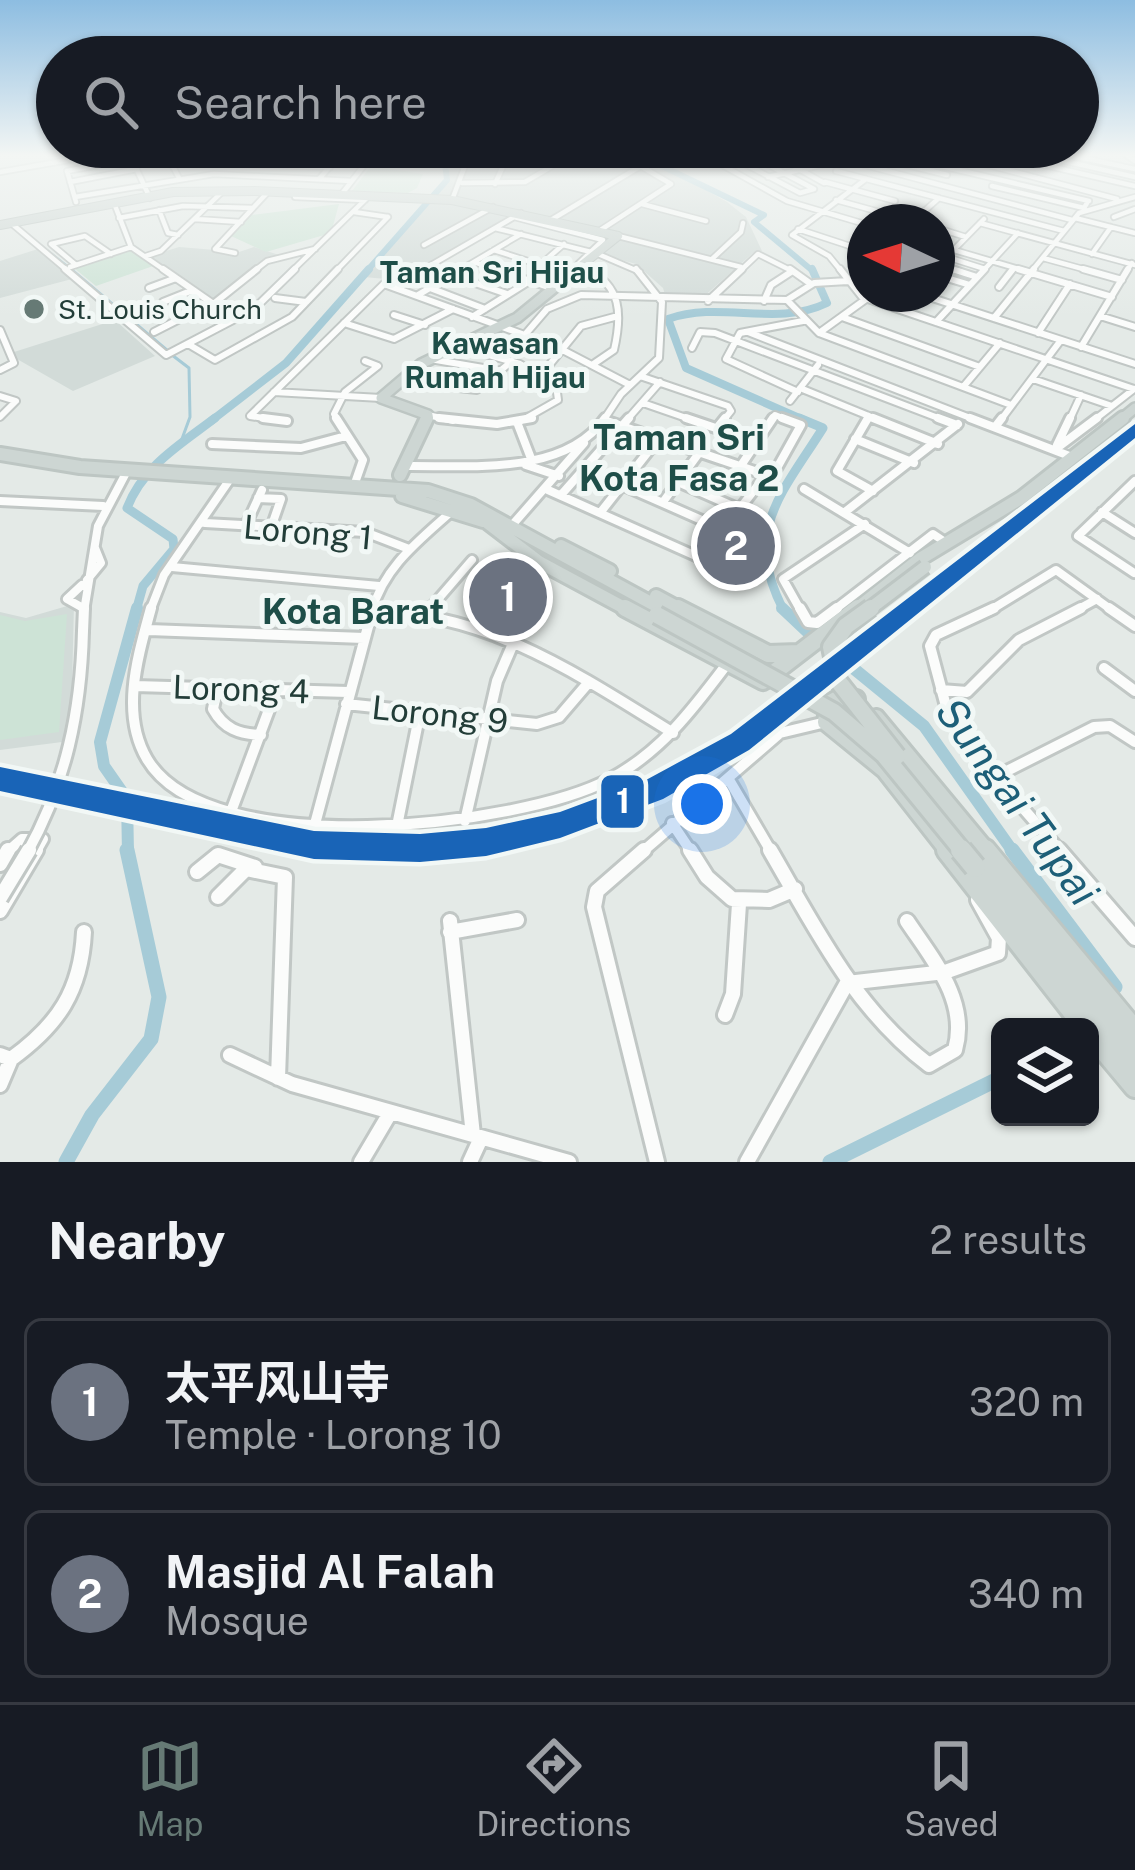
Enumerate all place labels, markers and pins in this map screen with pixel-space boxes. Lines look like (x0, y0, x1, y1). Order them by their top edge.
place label: St. Louis Church (58, 293, 262, 325)
marker: St. Louis Church (21, 296, 47, 322)
pin: 2 (697, 501, 775, 591)
pin: 1 (469, 552, 547, 642)

